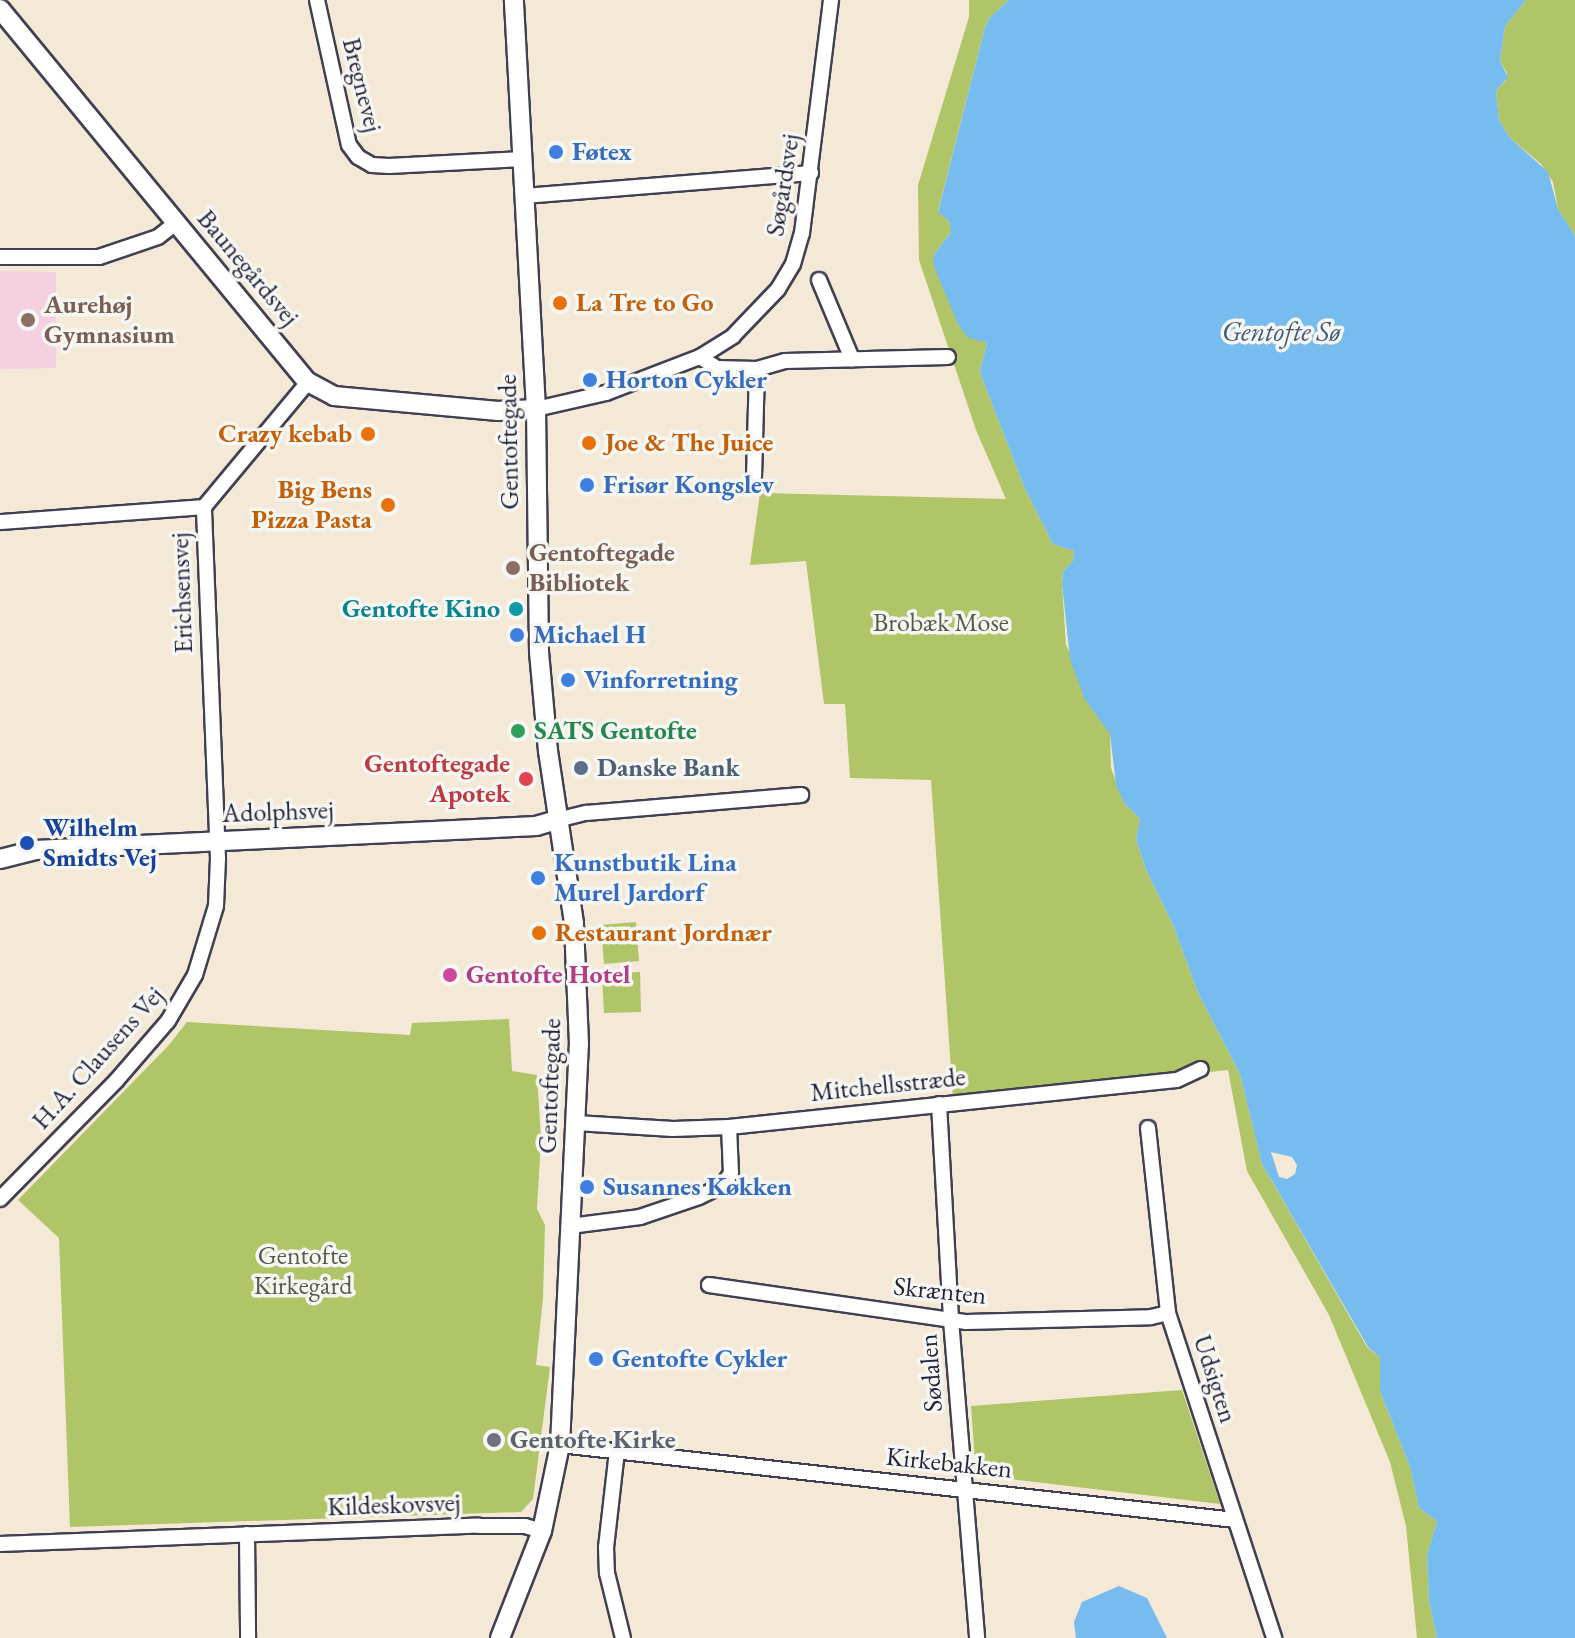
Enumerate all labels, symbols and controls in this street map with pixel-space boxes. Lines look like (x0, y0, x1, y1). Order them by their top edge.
street label: Bregnevej (335, 35, 389, 135)
street label: Søgårdsvej (760, 132, 806, 238)
place label: Føtex (572, 136, 632, 168)
marker: Føtex (547, 143, 565, 161)
street label: Baunegårdsvej (190, 204, 306, 332)
place label: La Tre to Go (576, 287, 714, 319)
place label: Aurehøj Gymnasium (44, 289, 175, 350)
marker: La Tre to Go (551, 294, 569, 312)
marker: Aurehøj Gymnasium (19, 311, 37, 329)
water label: Gentofte Sø (1222, 314, 1340, 348)
place label: Horton Cykler (606, 364, 767, 396)
marker: Horton Cykler (581, 371, 599, 389)
street label: Gentoftegade (492, 374, 526, 510)
place label: Crazy kebab (218, 418, 352, 450)
marker: Crazy kebab (359, 425, 377, 443)
place label: Joe & The Juice (605, 427, 773, 459)
marker: Joe & The Juice (580, 434, 598, 452)
place label: Frisør Kongslev (603, 469, 774, 501)
place label: Big Bens Pizza Pasta (251, 474, 372, 536)
marker: Frisør Kongslev (578, 476, 596, 494)
marker: Big Bens Pizza Pasta (379, 496, 397, 514)
street label: Erichsensvej (164, 532, 200, 654)
place label: Gentoftegade Bibliotek (529, 537, 675, 598)
marker: Gentoftegade Bibliotek (504, 559, 522, 577)
place label: Gentofte Kino (342, 593, 500, 625)
marker: Gentofte Kino (507, 600, 525, 618)
park label: Brobæk Mose (873, 607, 1009, 639)
place label: Michael H (533, 619, 646, 651)
marker: Michael H (508, 626, 526, 644)
place label: Vinforretning (584, 664, 738, 696)
marker: Vinforretning (559, 671, 577, 689)
place label: SATS Gentofte (534, 715, 697, 747)
marker: SATS Gentofte (509, 722, 527, 740)
place label: Gentoftegade Apotek (364, 748, 510, 810)
place label: Danske Bank (597, 752, 740, 784)
marker: Danske Bank (572, 759, 590, 777)
marker: Gentoftegade Apotek (517, 770, 535, 788)
street label: Adolphsvej (222, 794, 334, 830)
place label: Wilhelm Smidts Vej (43, 812, 157, 874)
marker: Wilhelm Smidts Vej (18, 834, 36, 852)
place label: Kunstbutik Lina Murel Jardorf (554, 847, 737, 908)
marker: Kunstbutik Lina Murel Jardorf (529, 869, 547, 887)
place label: Restaurant Jordnær (555, 917, 772, 949)
marker: Restaurant Jordnær (530, 924, 548, 942)
place label: Gentofte Hotel (466, 959, 630, 991)
marker: Gentofte Hotel (441, 966, 459, 984)
street label: H.A. Clausens Vej (26, 980, 170, 1136)
street label: Gentoftegade (532, 1018, 568, 1154)
street label: Mitchellsstræde (809, 1061, 967, 1109)
place label: Susannes Køkken (603, 1171, 792, 1203)
marker: Susannes Køkken (578, 1178, 596, 1196)
park label: Gentofte Kirkegård (254, 1240, 352, 1302)
street label: Skrænten (892, 1271, 988, 1311)
street label: Udsigten (1186, 1331, 1244, 1427)
street label: Sødalen (913, 1333, 949, 1413)
place label: Gentofte Cykler (612, 1343, 787, 1375)
marker: Gentofte Cykler (587, 1350, 605, 1368)
place label: Gentofte Kirke (510, 1424, 676, 1456)
marker: Gentofte Kirke (485, 1431, 503, 1449)
street label: Kirkebakken (884, 1441, 1014, 1485)
street label: Kildeskovsvej (327, 1487, 461, 1523)

